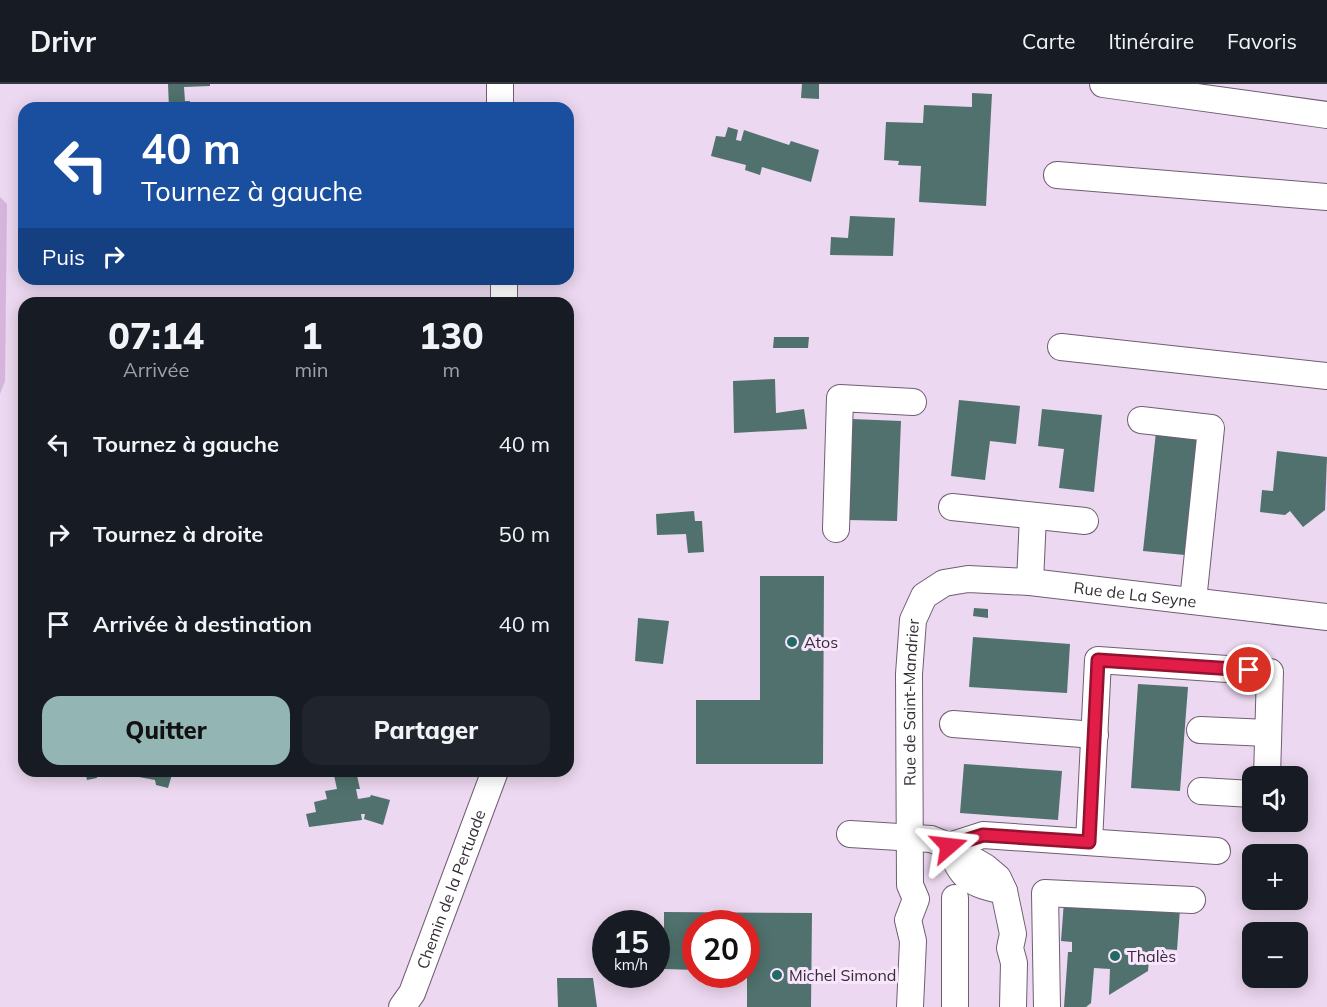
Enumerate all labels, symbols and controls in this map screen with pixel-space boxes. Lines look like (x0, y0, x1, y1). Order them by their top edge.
text: Drivr (30, 24, 96, 59)
text: Carte (1022, 28, 1076, 54)
text: Itinéraire (1109, 28, 1194, 54)
text: Favoris (1227, 28, 1297, 54)
text: 40 m (141, 122, 241, 175)
icon: left (42, 126, 120, 204)
text: Tournez à gauche (141, 174, 363, 208)
icon: right (97, 240, 130, 273)
text: Puis (42, 243, 85, 271)
text: 07:14 (108, 313, 204, 358)
text: 1 (301, 313, 322, 358)
text: 130 (419, 313, 484, 358)
text: Arrivée (123, 357, 189, 382)
text: min (294, 357, 329, 382)
text: m (442, 357, 460, 382)
icon: left (42, 428, 75, 461)
text: Tournez à gauche (93, 430, 279, 458)
text: 40 m (499, 430, 550, 458)
icon: right (42, 518, 75, 551)
text: Tournez à droite (93, 520, 263, 548)
text: 50 m (499, 520, 550, 548)
street label: Rue de La Seyne (1073, 577, 1198, 612)
icon: arrive (42, 608, 75, 641)
text: Arrivée à destination (93, 610, 312, 638)
text: 40 m (499, 610, 550, 638)
street label: Rue de Saint-Mandrier (899, 618, 923, 786)
place label: Atos (804, 632, 838, 652)
marker: Atos (785, 635, 799, 649)
pin (1223, 644, 1274, 695)
icon: arrive (1232, 653, 1265, 686)
button: Quitter (42, 696, 290, 765)
button: Partager (302, 696, 550, 765)
map controls (1242, 766, 1308, 988)
button: sound (1242, 766, 1308, 832)
street label: Chemin de la Pertuade (412, 807, 490, 972)
position arrow (917, 814, 981, 878)
button: + (1242, 844, 1308, 910)
speed limit sign: 20 (682, 910, 760, 988)
button: − (1242, 922, 1308, 988)
text: 15 (613, 923, 649, 961)
place label: Thalès (1127, 946, 1176, 966)
marker: Thalès (1108, 949, 1122, 963)
text: km/h (614, 955, 648, 974)
place label: Michel Simond (789, 965, 896, 985)
marker: Michel Simond (770, 968, 784, 982)

